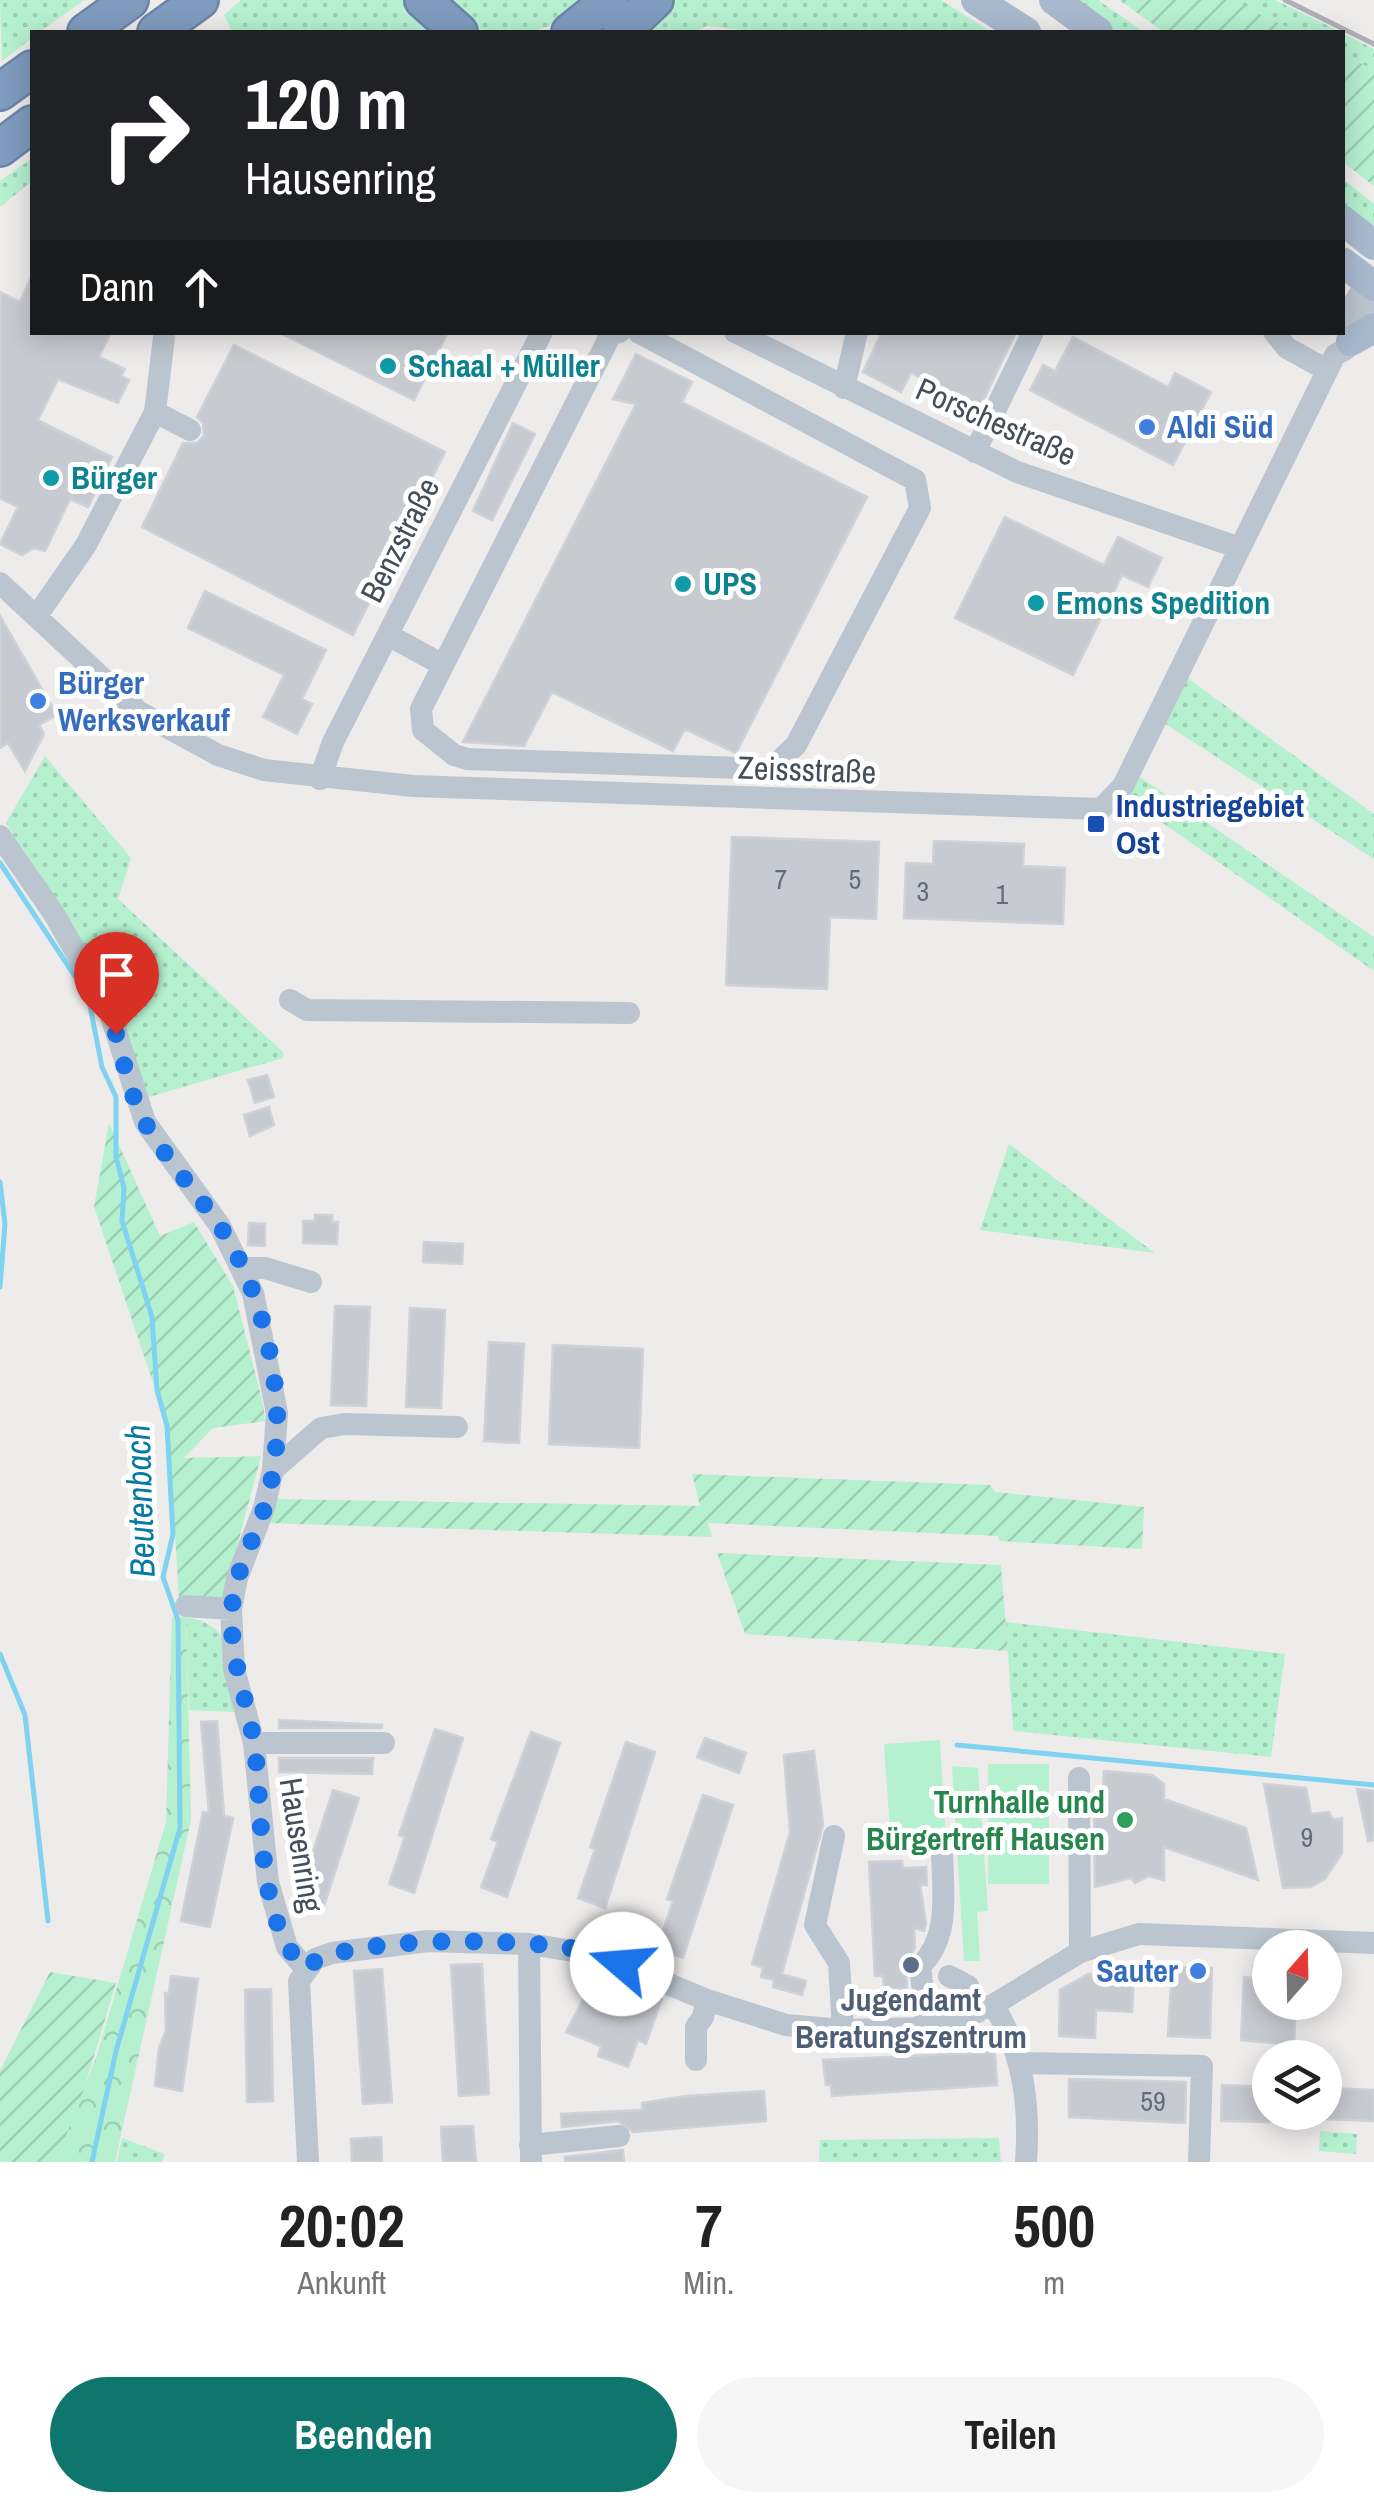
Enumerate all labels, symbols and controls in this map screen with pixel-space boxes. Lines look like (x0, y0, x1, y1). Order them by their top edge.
text: 120 m (245, 57, 408, 151)
icon: right (80, 70, 210, 200)
text: Hausenring (245, 147, 436, 208)
icon: ahead (174, 260, 229, 315)
text: Dann (80, 262, 154, 313)
place label: Schaal + Müller (408, 344, 601, 387)
marker: Schaal + Müller (377, 355, 399, 377)
street label: Porschestraße (910, 367, 1083, 476)
place label: Aldi Süd (1167, 405, 1273, 448)
marker: Aldi Süd (1136, 416, 1158, 438)
place label: Bürger (71, 456, 158, 499)
marker: Bürger (40, 467, 62, 489)
street label: Benzstraße (350, 470, 449, 609)
place label: UPS (703, 562, 757, 605)
marker: UPS (672, 573, 694, 595)
place label: Emons Spedition (1056, 581, 1270, 624)
marker: Emons Spedition (1025, 592, 1047, 614)
place label: Bürger Werksverkauf (58, 661, 230, 741)
marker: Bürger Werksverkauf (27, 690, 49, 712)
street label: Zeissstraße (737, 746, 877, 793)
place label: Industriegebiet Ost (1116, 784, 1304, 864)
marker: Industriegebiet Ost (1085, 813, 1107, 835)
house number: 7 (775, 860, 787, 898)
house number: 5 (849, 860, 861, 898)
house number: 3 (917, 872, 929, 910)
house number: 1 (996, 875, 1009, 913)
pin (74, 932, 159, 1035)
icon: arrive (89, 947, 144, 1002)
water label: Beutenbach (113, 1424, 166, 1578)
street label: Hausenring (270, 1775, 333, 1916)
place label: Turnhalle und Bürgertreff Hausen (866, 1780, 1105, 1860)
marker: Turnhalle und Bürgertreff Hausen (1114, 1809, 1136, 1831)
house number: 9 (1301, 1818, 1313, 1856)
position arrow (570, 1912, 674, 2016)
north arrow (1252, 1930, 1342, 2020)
map controls (1252, 1930, 1342, 2130)
place label: Sauter (1096, 1949, 1179, 1992)
marker: Jugendamt Beratungszentrum (900, 1954, 922, 1976)
marker: Sauter (1187, 1960, 1209, 1982)
place label: Jugendamt Beratungszentrum (795, 1978, 1027, 2058)
button: layers (1252, 2040, 1342, 2130)
house number: 59 (1140, 2082, 1166, 2120)
text: 20:02 (279, 2185, 405, 2266)
text: 7 (695, 2185, 723, 2266)
text: 500 (1013, 2185, 1095, 2266)
text: Ankunft (297, 2261, 386, 2304)
text: Min. (683, 2261, 734, 2304)
text: m (1043, 2261, 1065, 2304)
button: Beenden (50, 2377, 677, 2492)
button: Teilen (697, 2377, 1324, 2492)

